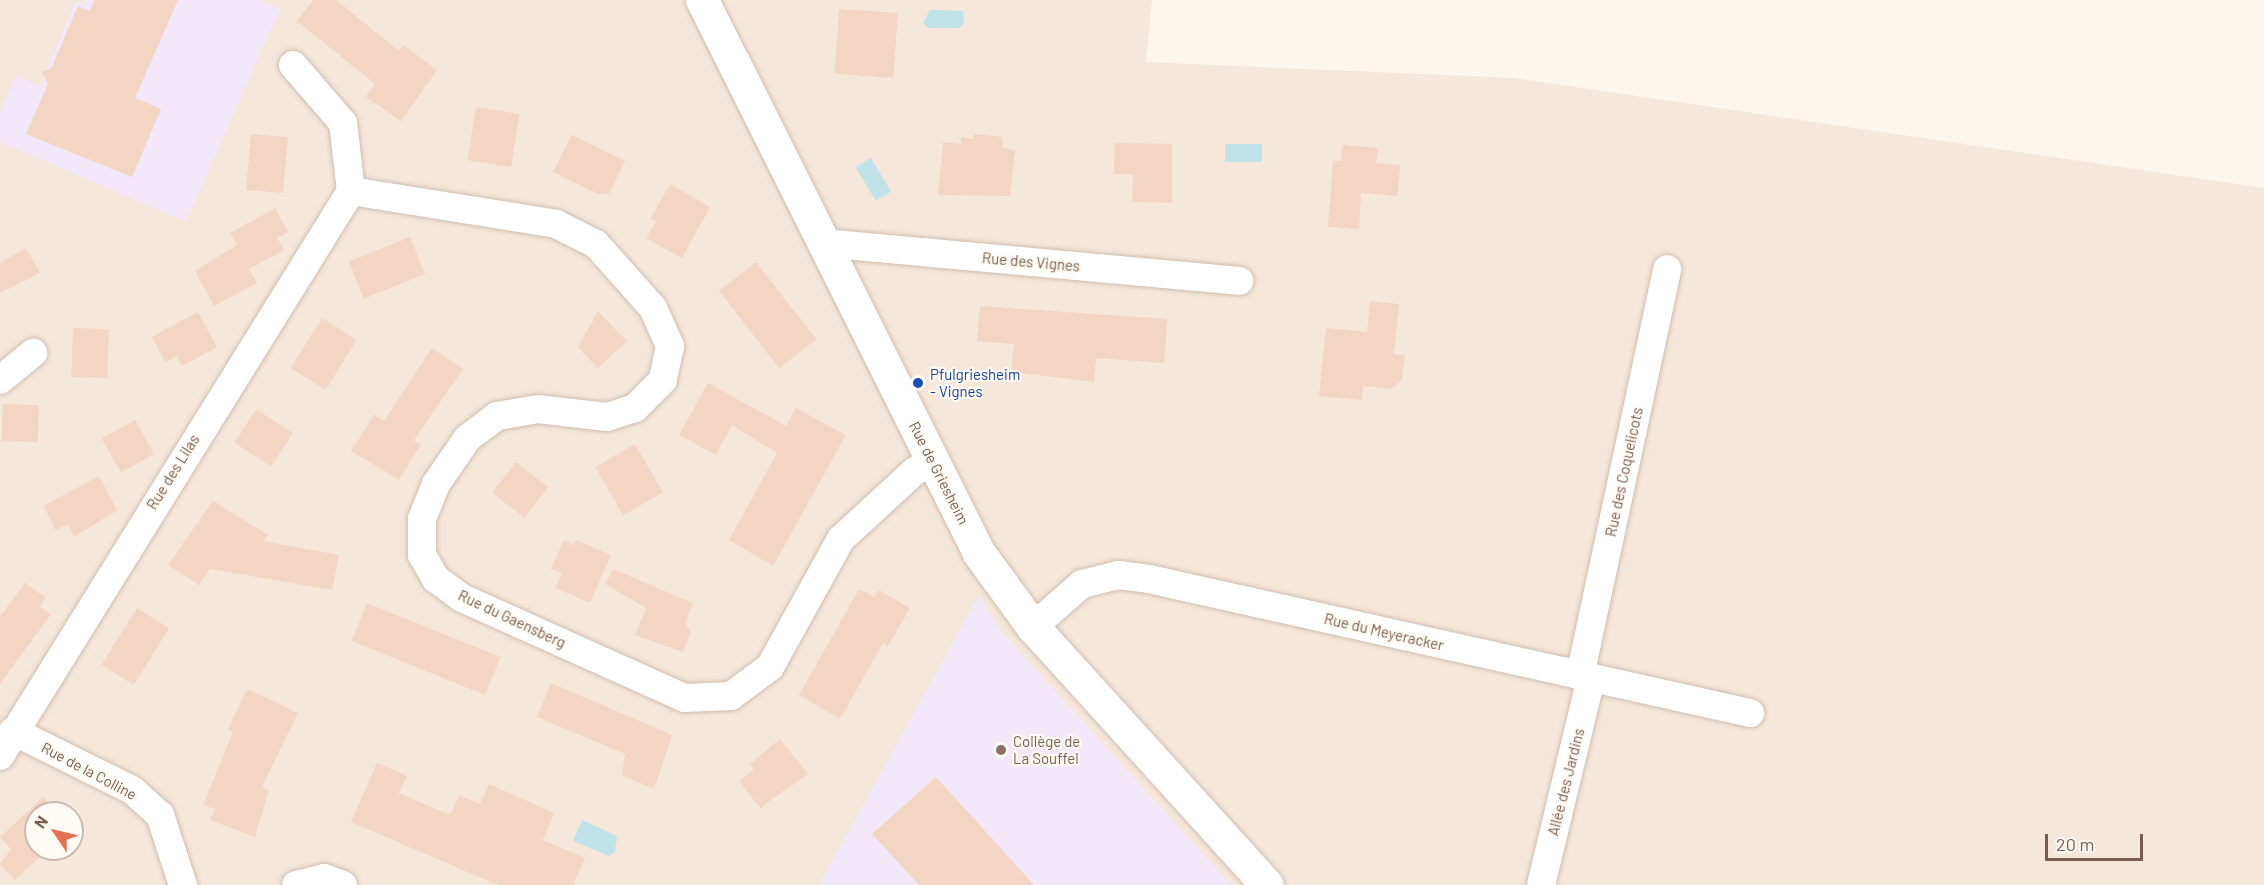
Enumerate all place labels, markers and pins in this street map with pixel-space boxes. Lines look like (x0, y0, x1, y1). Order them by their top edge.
place label: Pfulgriesheim - Vignes (930, 365, 1020, 400)
marker: Pfulgriesheim - Vignes (911, 376, 925, 390)
place label: Collège de La Souffel (1013, 732, 1080, 767)
marker: Collège de La Souffel (994, 743, 1008, 757)

